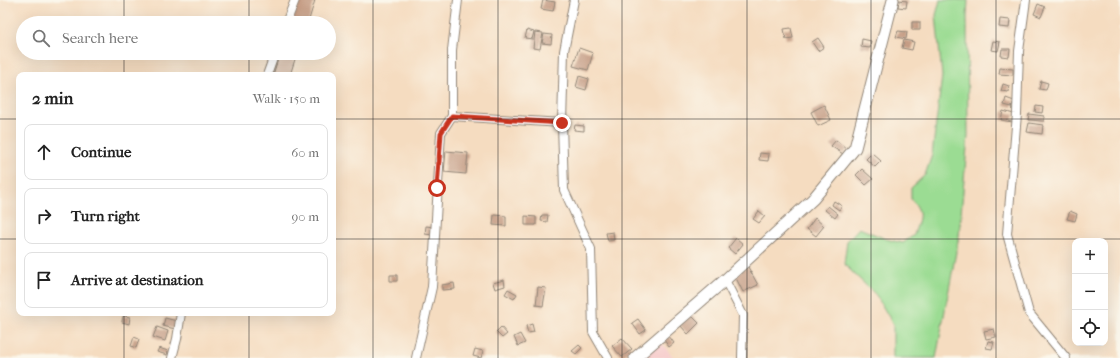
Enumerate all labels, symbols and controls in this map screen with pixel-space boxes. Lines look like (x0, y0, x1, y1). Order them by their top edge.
search box (16, 16, 336, 60)
icon: search (30, 27, 52, 49)
text: Search here (62, 29, 138, 47)
text: 2 min (32, 88, 73, 108)
text: Walk · 150 m (253, 91, 320, 106)
route end (553, 114, 571, 132)
icon: ahead (33, 141, 55, 163)
text: Continue (71, 143, 131, 161)
text: 60 m (291, 145, 319, 160)
route start (428, 179, 446, 197)
icon: right (33, 205, 55, 227)
text: Turn right (71, 207, 140, 225)
text: 90 m (291, 209, 319, 224)
map controls (1072, 238, 1108, 346)
button: + (1072, 238, 1108, 274)
icon: arrive (33, 269, 55, 291)
text: Arrive at destination (71, 271, 203, 289)
button: − (1072, 274, 1108, 310)
button: locate (1072, 310, 1108, 346)

